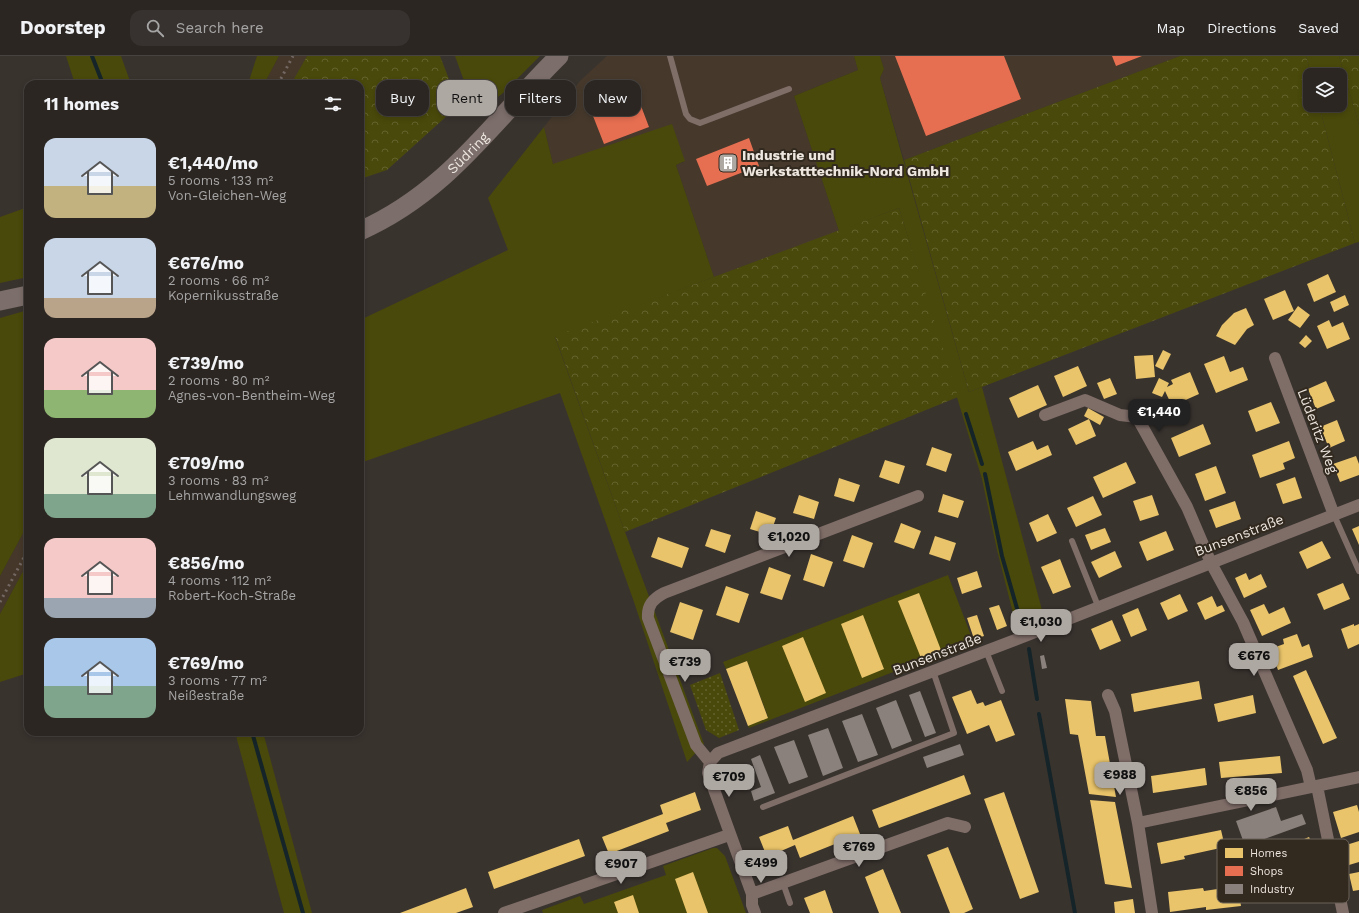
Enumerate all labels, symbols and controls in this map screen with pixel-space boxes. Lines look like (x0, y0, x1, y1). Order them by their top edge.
search box (130, 10, 410, 46)
text: Doorstep (20, 16, 106, 39)
icon: search (144, 17, 166, 39)
text: Search here (176, 19, 264, 37)
text: Map (1157, 20, 1185, 36)
text: Directions (1207, 20, 1276, 36)
text: Saved (1298, 20, 1339, 36)
map controls (1303, 68, 1347, 112)
button: layers (1303, 68, 1347, 112)
chip: Buy (376, 80, 429, 116)
chip: Rent (437, 80, 497, 116)
chip: Filters (505, 80, 576, 116)
chip: New (584, 80, 641, 116)
icon: filters (322, 93, 344, 115)
text: 11 homes (44, 94, 119, 114)
street label: Südring (444, 128, 492, 177)
place label: Industrie und Werkstatttechnik-Nord GmbH (742, 147, 949, 179)
building icon: Industrie und Werkstatttechnik-Nord GmbH (717, 152, 739, 174)
text: €1,440/mo (168, 153, 258, 173)
icon: home (76, 154, 124, 202)
text: 5 rooms · 133 m² (168, 173, 273, 188)
text: Von-Gleichen-Weg (168, 188, 286, 203)
text: €676/mo (168, 253, 244, 273)
icon: home (76, 254, 124, 302)
text: 2 rooms · 66 m² (168, 273, 269, 288)
text: Kopernikusstraße (168, 288, 279, 303)
text: €739/mo (168, 353, 244, 373)
icon: home (76, 354, 124, 402)
text: 2 rooms · 80 m² (168, 373, 269, 388)
street label: Lüderitz Weg (1295, 386, 1342, 476)
text: Agnes-von-Bentheim-Weg (168, 388, 335, 403)
pin: €1,440 (1126, 399, 1192, 433)
text: €1,440 (1137, 404, 1181, 419)
text: €709/mo (168, 453, 244, 473)
icon: home (76, 454, 124, 502)
text: 3 rooms · 83 m² (168, 473, 269, 488)
text: Lehmwandlungsweg (168, 488, 296, 503)
street label: Bunsenstraße (1192, 511, 1286, 559)
pin: €1,020 (756, 524, 822, 558)
text: €1,020 (768, 529, 810, 544)
text: €856/mo (168, 553, 245, 573)
icon: home (76, 554, 124, 602)
text: 4 rooms · 112 m² (168, 573, 271, 588)
text: Robert-Koch-Straße (168, 588, 296, 603)
pin: €1,030 (1008, 609, 1074, 643)
text: €1,030 (1020, 614, 1062, 629)
street label: Bunsenstraße (890, 630, 984, 678)
pin: €676 (1230, 643, 1278, 677)
text: €676 (1238, 648, 1270, 663)
pin: €739 (661, 649, 709, 683)
text: €769/mo (168, 653, 244, 673)
icon: home (76, 654, 124, 702)
text: €739 (669, 654, 701, 669)
text: 3 rooms · 77 m² (168, 673, 267, 688)
text: Neißestraße (168, 688, 244, 703)
pin: €988 (1096, 762, 1144, 796)
pin: €709 (705, 764, 753, 798)
text: €988 (1103, 767, 1137, 782)
text: €709 (712, 769, 746, 784)
pin: €856 (1227, 778, 1275, 812)
text: €856 (1235, 783, 1267, 798)
pin: €769 (835, 834, 883, 868)
text: €769 (843, 839, 875, 854)
legend (1217, 839, 1349, 903)
text: Homes (1250, 847, 1287, 860)
pin: €499 (737, 850, 785, 884)
pin: €907 (597, 851, 645, 885)
text: €499 (744, 855, 778, 870)
text: €907 (604, 856, 638, 871)
text: Shops (1250, 865, 1283, 878)
text: Industry (1250, 883, 1295, 896)

